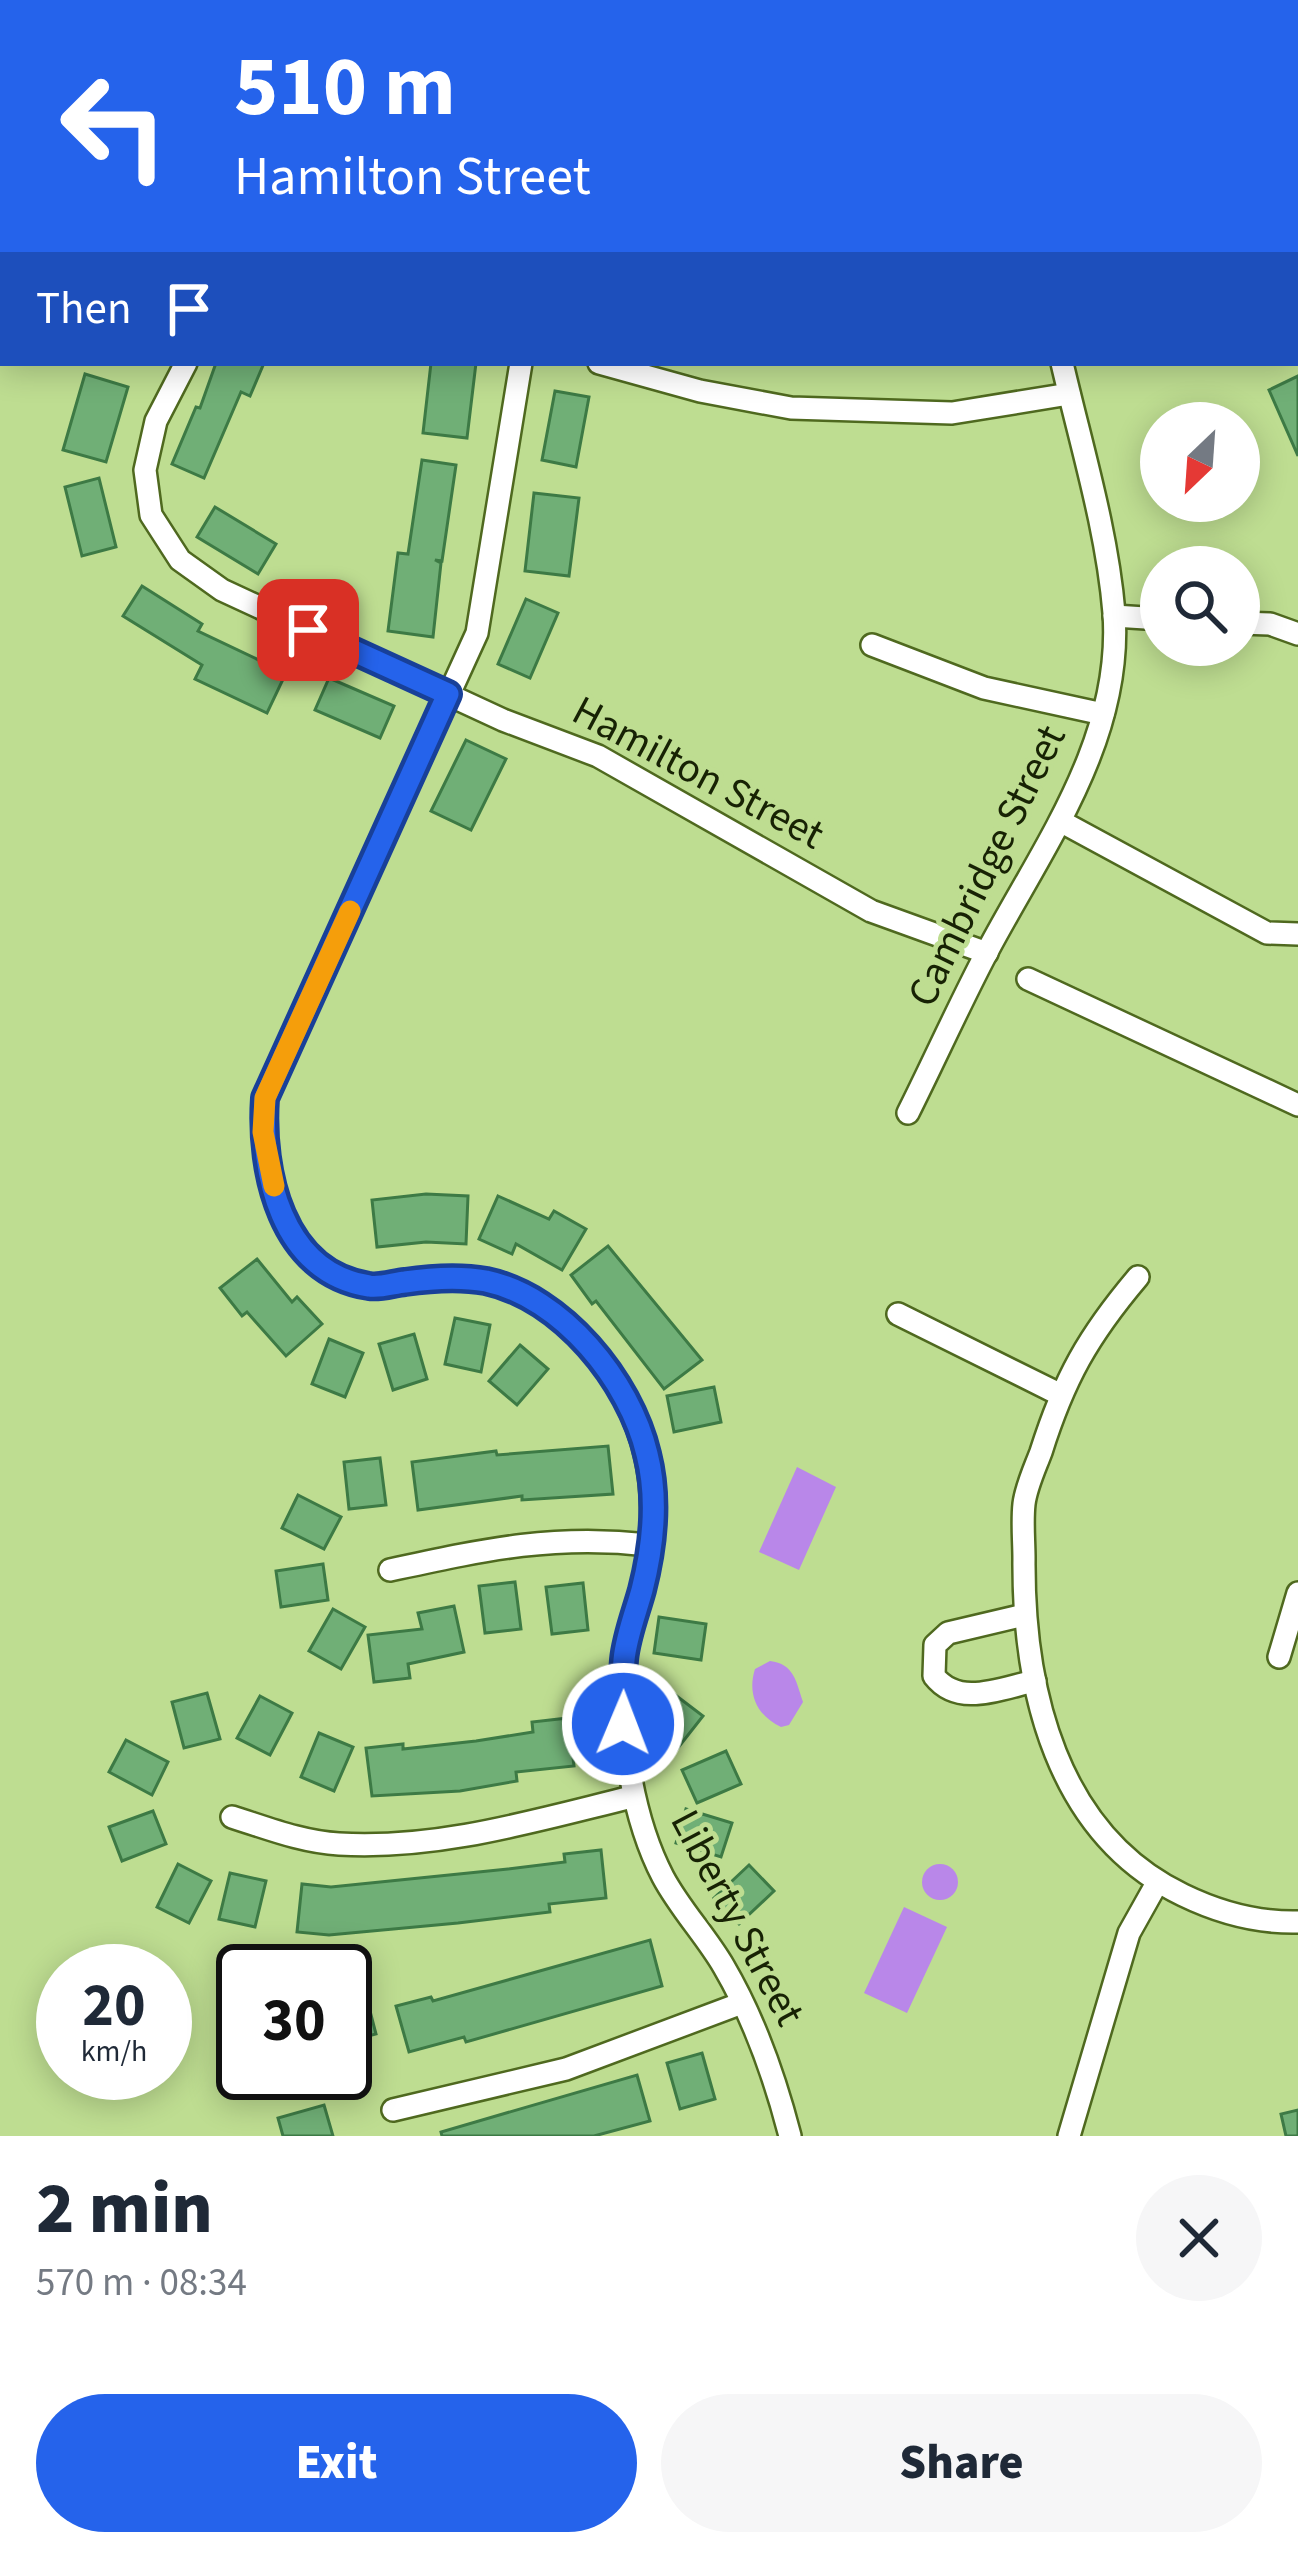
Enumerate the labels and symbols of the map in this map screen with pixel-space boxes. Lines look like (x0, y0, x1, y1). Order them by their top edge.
north arrow (1140, 402, 1260, 522)
pin (257, 579, 359, 681)
street label: Hamilton Street (561, 681, 835, 865)
street label: Cambridge Street (893, 715, 1081, 1017)
position arrow (560, 1661, 686, 1787)
street label: Liberty Street (655, 1799, 819, 2037)
speed limit sign: 30 (216, 1944, 372, 2100)

